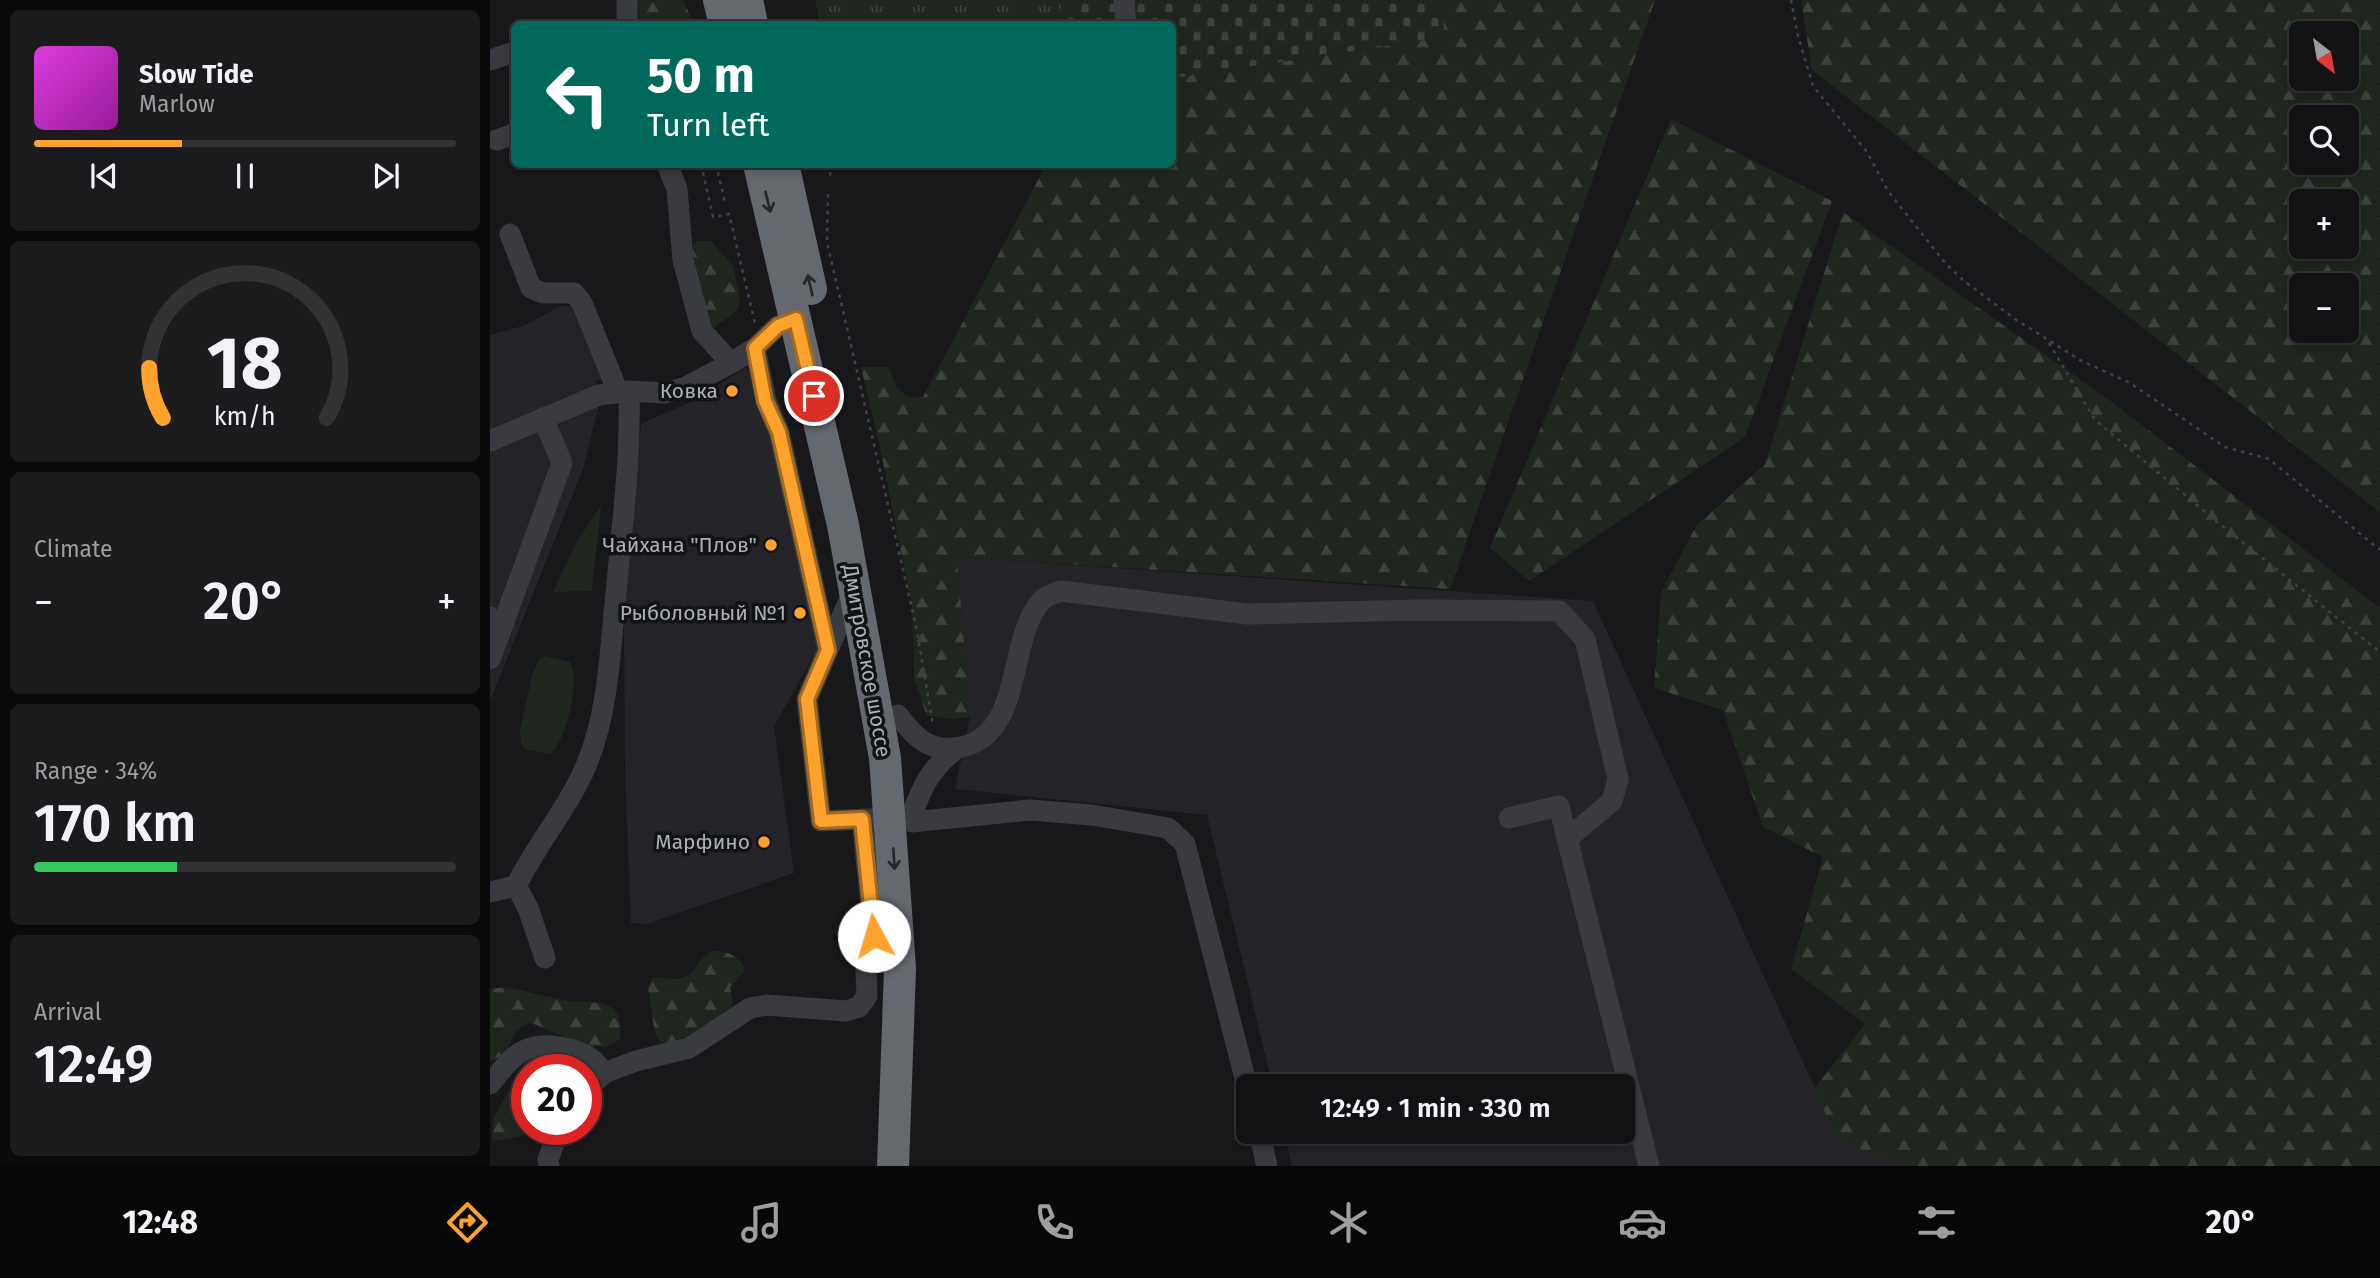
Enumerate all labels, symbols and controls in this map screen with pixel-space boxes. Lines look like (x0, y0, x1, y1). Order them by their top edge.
north arrow (2289, 21, 2359, 91)
map controls (2289, 21, 2359, 343)
text: 50 m (647, 46, 755, 105)
icon: left (532, 49, 623, 140)
text: Slow Tide (139, 59, 254, 90)
text: Marlow (139, 90, 215, 118)
button: search (2289, 105, 2359, 175)
text: Turn left (647, 106, 769, 144)
icon: previous (85, 157, 123, 195)
icon: pause (226, 157, 264, 195)
icon: next (367, 157, 405, 195)
button: + (2289, 189, 2359, 259)
one-way arrow (762, 190, 775, 213)
button: − (2289, 273, 2359, 343)
one-way arrow (803, 274, 816, 296)
text: 18 (207, 320, 283, 407)
pin (784, 366, 844, 426)
icon: arrive (795, 377, 833, 415)
place label: Ковка (660, 378, 718, 404)
marker: Ковка (724, 383, 740, 399)
text: km/h (214, 402, 276, 432)
place label: Чайхана "Плов" (603, 532, 757, 558)
text: Climate (34, 535, 113, 563)
marker: Чайхана "Плов" (763, 537, 779, 553)
street label: Дмитровское шоссе (837, 562, 897, 759)
text: 20° (203, 570, 287, 633)
text: − (34, 579, 53, 625)
text: + (437, 579, 456, 625)
place label: Рыболовный №1 (620, 600, 786, 626)
marker: Рыболовный №1 (792, 605, 808, 621)
text: Range · 34% (34, 757, 157, 785)
text: 170 km (34, 792, 196, 855)
place label: Марфино (655, 829, 750, 855)
marker: Марфино (756, 834, 772, 850)
one-way arrow (887, 847, 900, 870)
position arrow (837, 899, 911, 973)
text: Arrival (34, 998, 101, 1026)
text: 12:49 (34, 1033, 153, 1096)
speed limit sign: 20 (511, 1054, 602, 1145)
text: 12:49 · 1 min · 330 m (1320, 1093, 1551, 1124)
icon: directions (443, 1198, 492, 1247)
icon: music (737, 1198, 786, 1247)
icon: phone (1030, 1198, 1079, 1247)
icon: climate (1324, 1198, 1373, 1247)
icon: car (1618, 1198, 1667, 1247)
icon: filters (1912, 1198, 1961, 1247)
text: 12:48 (122, 1203, 198, 1241)
text: 20° (2206, 1203, 2258, 1241)

